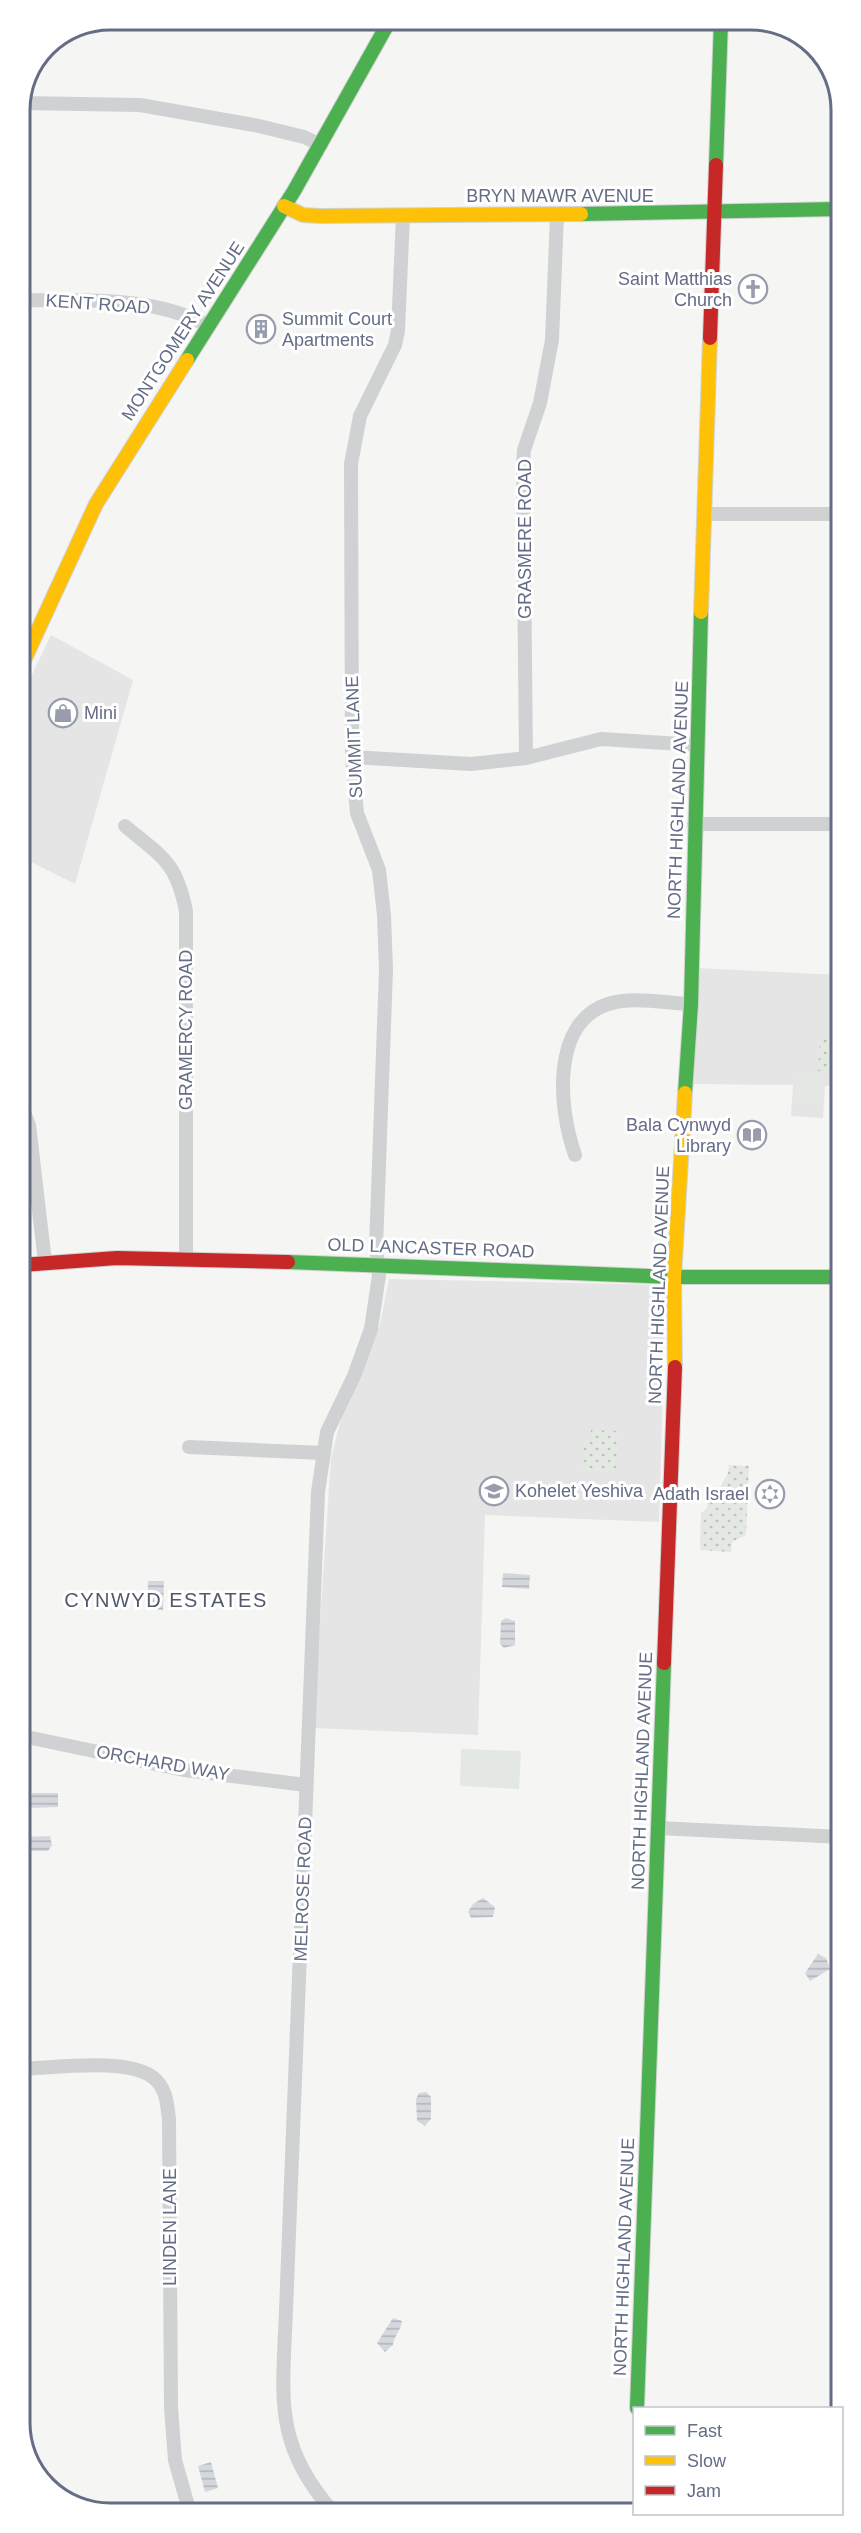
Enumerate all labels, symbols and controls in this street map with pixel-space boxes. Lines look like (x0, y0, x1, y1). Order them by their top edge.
street label: BRYN MAWR AVENUE (466, 186, 654, 206)
street label: MONTGOMERY AVENUE (118, 238, 248, 424)
place label: Saint Matthias Church (618, 269, 732, 310)
church icon: Saint Matthias Church (737, 273, 769, 305)
street label: KENT ROAD (45, 290, 151, 318)
place label: Summit Court Apartments (282, 309, 392, 350)
building icon: Summit Court Apartments (245, 313, 277, 345)
street label: GRASMERE ROAD (515, 459, 535, 619)
street label: SUMMIT LANE (342, 675, 366, 799)
street label: NORTH HIGHLAND AVENUE (664, 681, 692, 919)
shop icon: Mini (47, 697, 79, 729)
place label: Mini (84, 703, 117, 723)
street label: GRAMERCY ROAD (176, 950, 196, 1110)
place label: Bala Cynwyd Library (626, 1115, 731, 1156)
library icon: Bala Cynwyd Library (736, 1119, 768, 1151)
street label: NORTH HIGHLAND AVENUE (645, 1166, 673, 1404)
street label: OLD LANCASTER ROAD (327, 1234, 535, 1262)
school or university icon: Kohelet Yeshiva (478, 1475, 510, 1507)
synagogue icon: Adath Israel (754, 1478, 786, 1510)
place label: Kohelet Yeshiva (515, 1481, 644, 1501)
place label: Adath Israel (653, 1484, 749, 1504)
district label: CYNWYD ESTATES (64, 1589, 268, 1611)
street label: NORTH HIGHLAND AVENUE (628, 1652, 656, 1890)
street label: ORCHARD WAY (95, 1741, 231, 1785)
street label: MELROSE ROAD (290, 1816, 316, 1962)
street label: NORTH HIGHLAND AVENUE (610, 2138, 638, 2376)
street label: LINDEN LANE (160, 2168, 180, 2286)
legend (633, 2407, 843, 2515)
text: Fast (687, 2421, 722, 2441)
text: Slow (687, 2451, 727, 2471)
text: Jam (687, 2481, 721, 2501)

